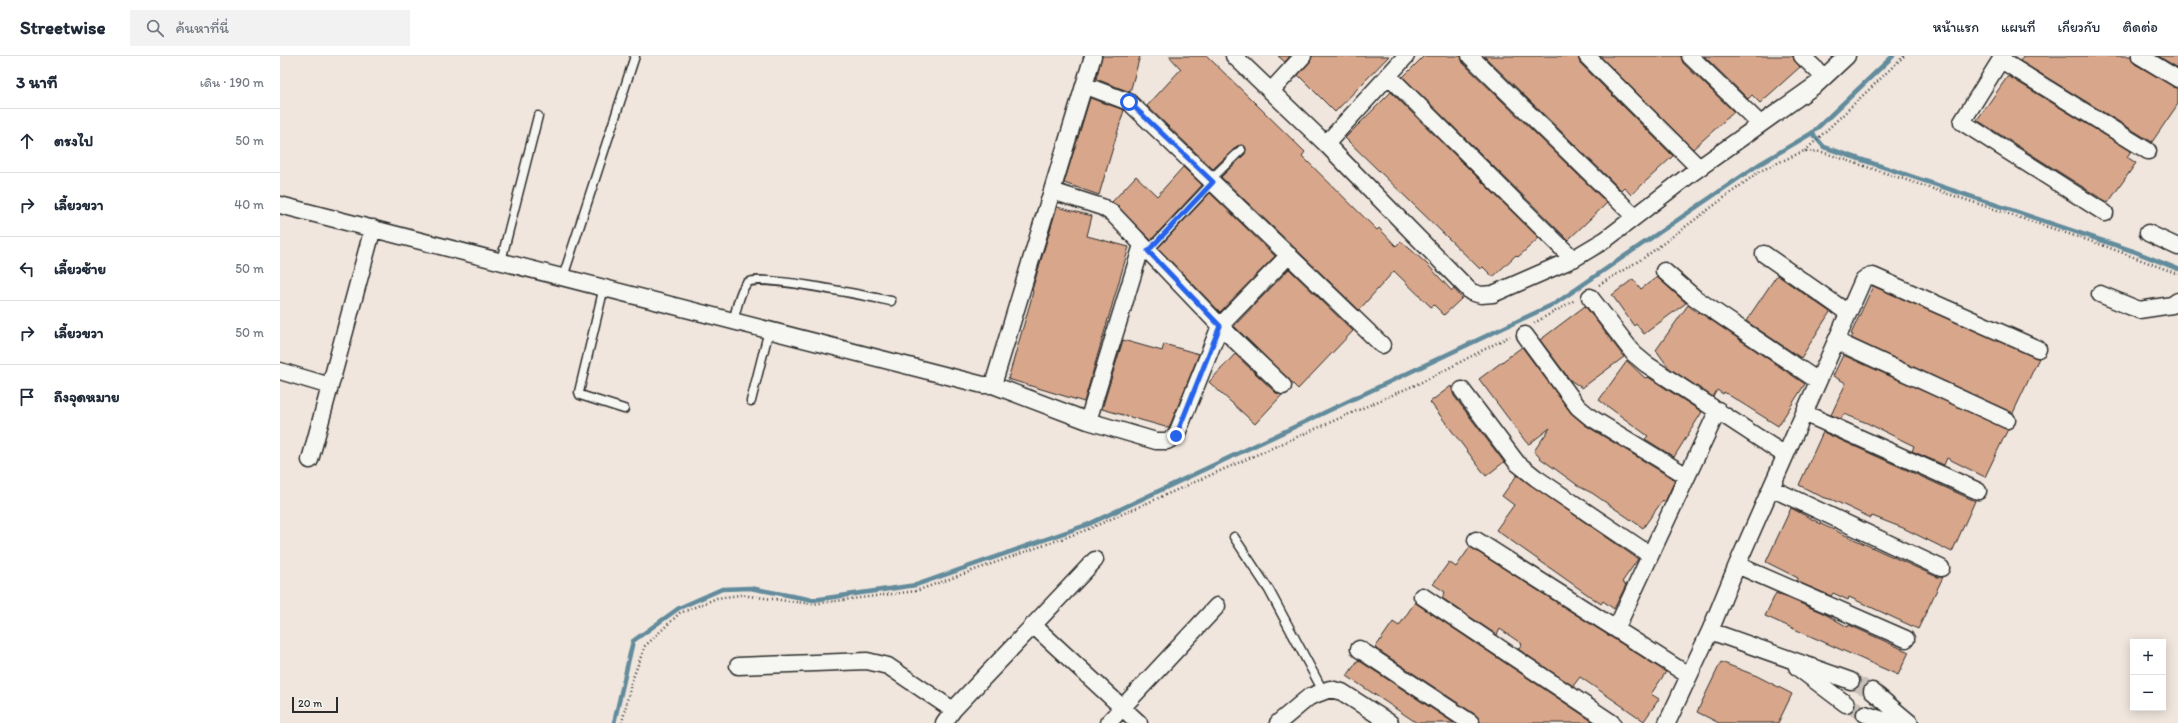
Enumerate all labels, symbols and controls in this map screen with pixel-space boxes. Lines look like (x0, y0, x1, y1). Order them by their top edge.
search box (130, 10, 410, 46)
text: Streetwise (20, 16, 106, 39)
icon: search (144, 17, 166, 39)
text: ค้นหาที่นี่ (176, 19, 229, 37)
text: หน้าแรก (1933, 19, 1979, 36)
text: แผนที่ (2001, 19, 2036, 36)
text: เกี่ยวกับ (2058, 19, 2101, 36)
text: ติดต่อ (2123, 19, 2158, 36)
text: 3 นาที (16, 72, 58, 92)
text: เดิน · 190 m (200, 75, 264, 90)
route start (1120, 93, 1138, 111)
icon: ahead (16, 130, 38, 152)
text: ตรงไป (54, 132, 93, 150)
text: 50 m (235, 133, 264, 148)
icon: right (16, 194, 38, 216)
text: เลี้ยวขวา (54, 196, 104, 214)
text: 40 m (234, 197, 264, 212)
icon: left (16, 258, 38, 280)
text: เลี้ยวซ้าย (54, 260, 106, 278)
text: 50 m (235, 261, 264, 276)
icon: right (16, 322, 38, 344)
text: เลี้ยวขวา (54, 324, 104, 342)
text: 50 m (235, 325, 264, 340)
icon: arrive (16, 386, 38, 408)
text: ถึงจุดหมาย (54, 388, 120, 406)
route end (1167, 427, 1185, 445)
map controls (2130, 639, 2166, 711)
button: + (2130, 639, 2166, 675)
button: − (2130, 675, 2166, 711)
scale bar (292, 695, 338, 714)
text: 20 m (298, 697, 322, 710)

